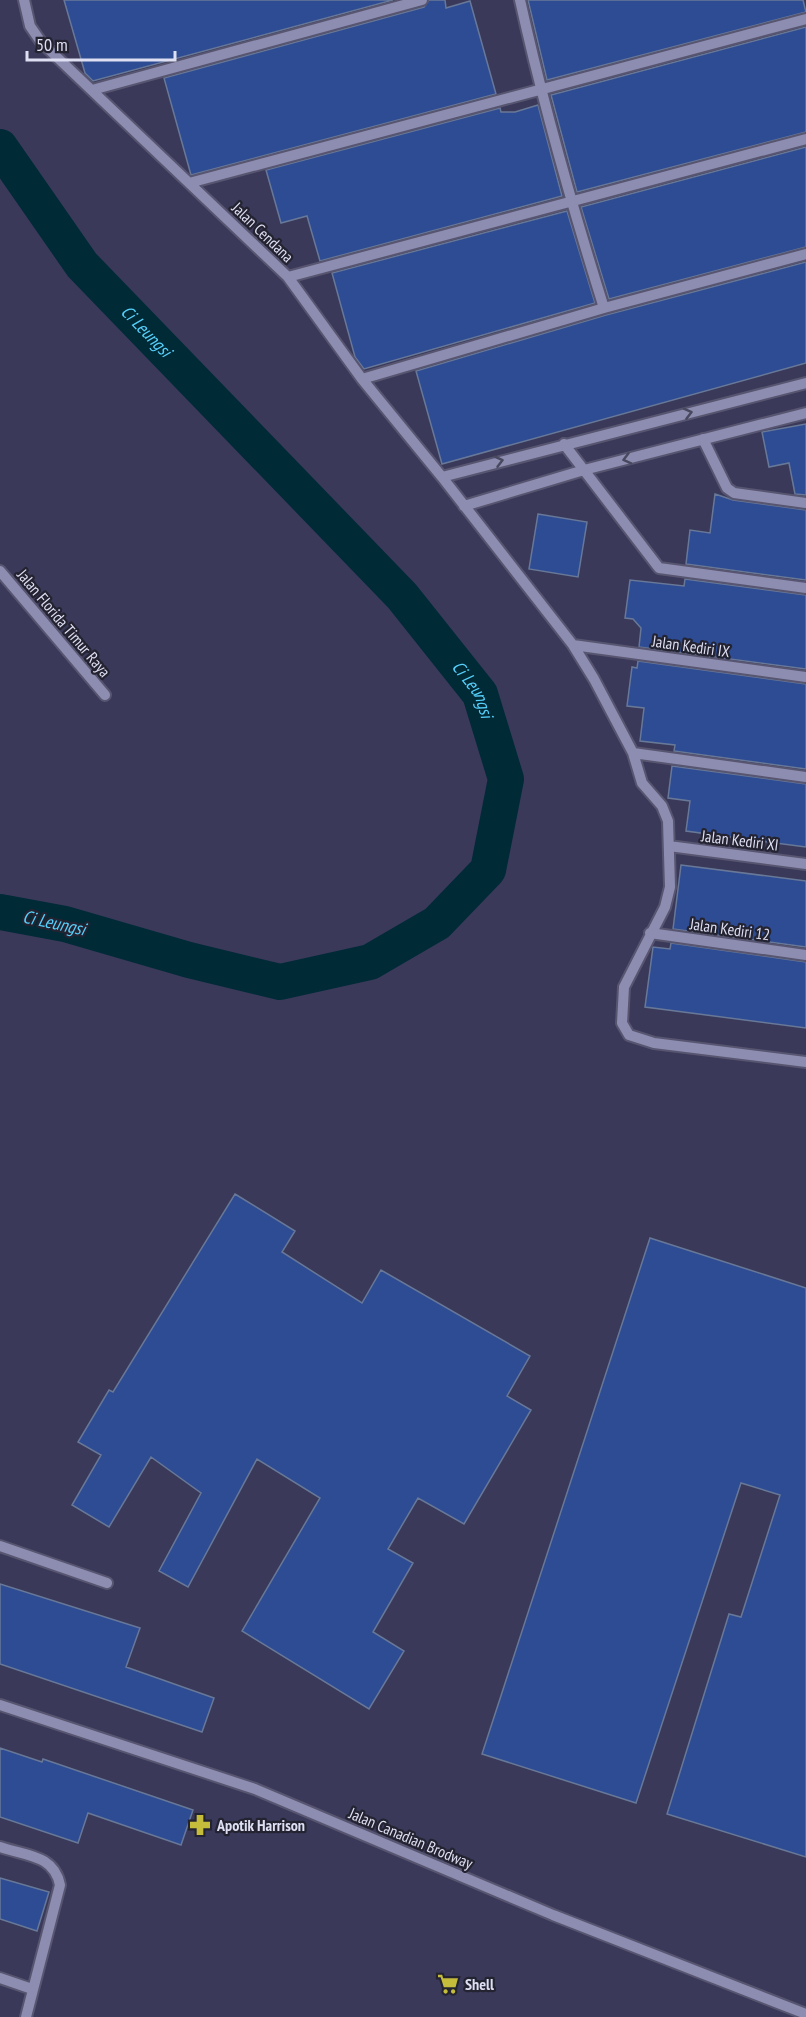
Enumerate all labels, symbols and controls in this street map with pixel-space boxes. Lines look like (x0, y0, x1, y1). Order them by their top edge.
scale bar (27, 24, 176, 62)
text: 50 m (36, 33, 68, 56)
street label: Jalan Cendana (227, 197, 298, 266)
water label: Ci Leungsi (116, 300, 178, 363)
one-way arrow (682, 407, 692, 420)
one-way arrow (623, 452, 633, 464)
one-way arrow (493, 456, 504, 468)
street label: Jalan Florida Timur Raya (12, 564, 115, 681)
street label: Jalan Kediri IX (650, 631, 731, 661)
water label: Ci Leungsi (447, 656, 499, 723)
street label: Jalan Kediri XI (699, 825, 780, 855)
water label: Ci Leungsi (21, 905, 90, 941)
street label: Jalan Kediri 12 (688, 913, 771, 945)
street label: Jalan Canadian Brodway (345, 1803, 476, 1873)
pharmacy icon: Apotik Harrison (188, 1813, 212, 1837)
place label: Apotik Harrison (216, 1815, 305, 1835)
supermarket icon: Shell (436, 1972, 460, 1996)
place label: Shell (465, 1974, 494, 1994)

